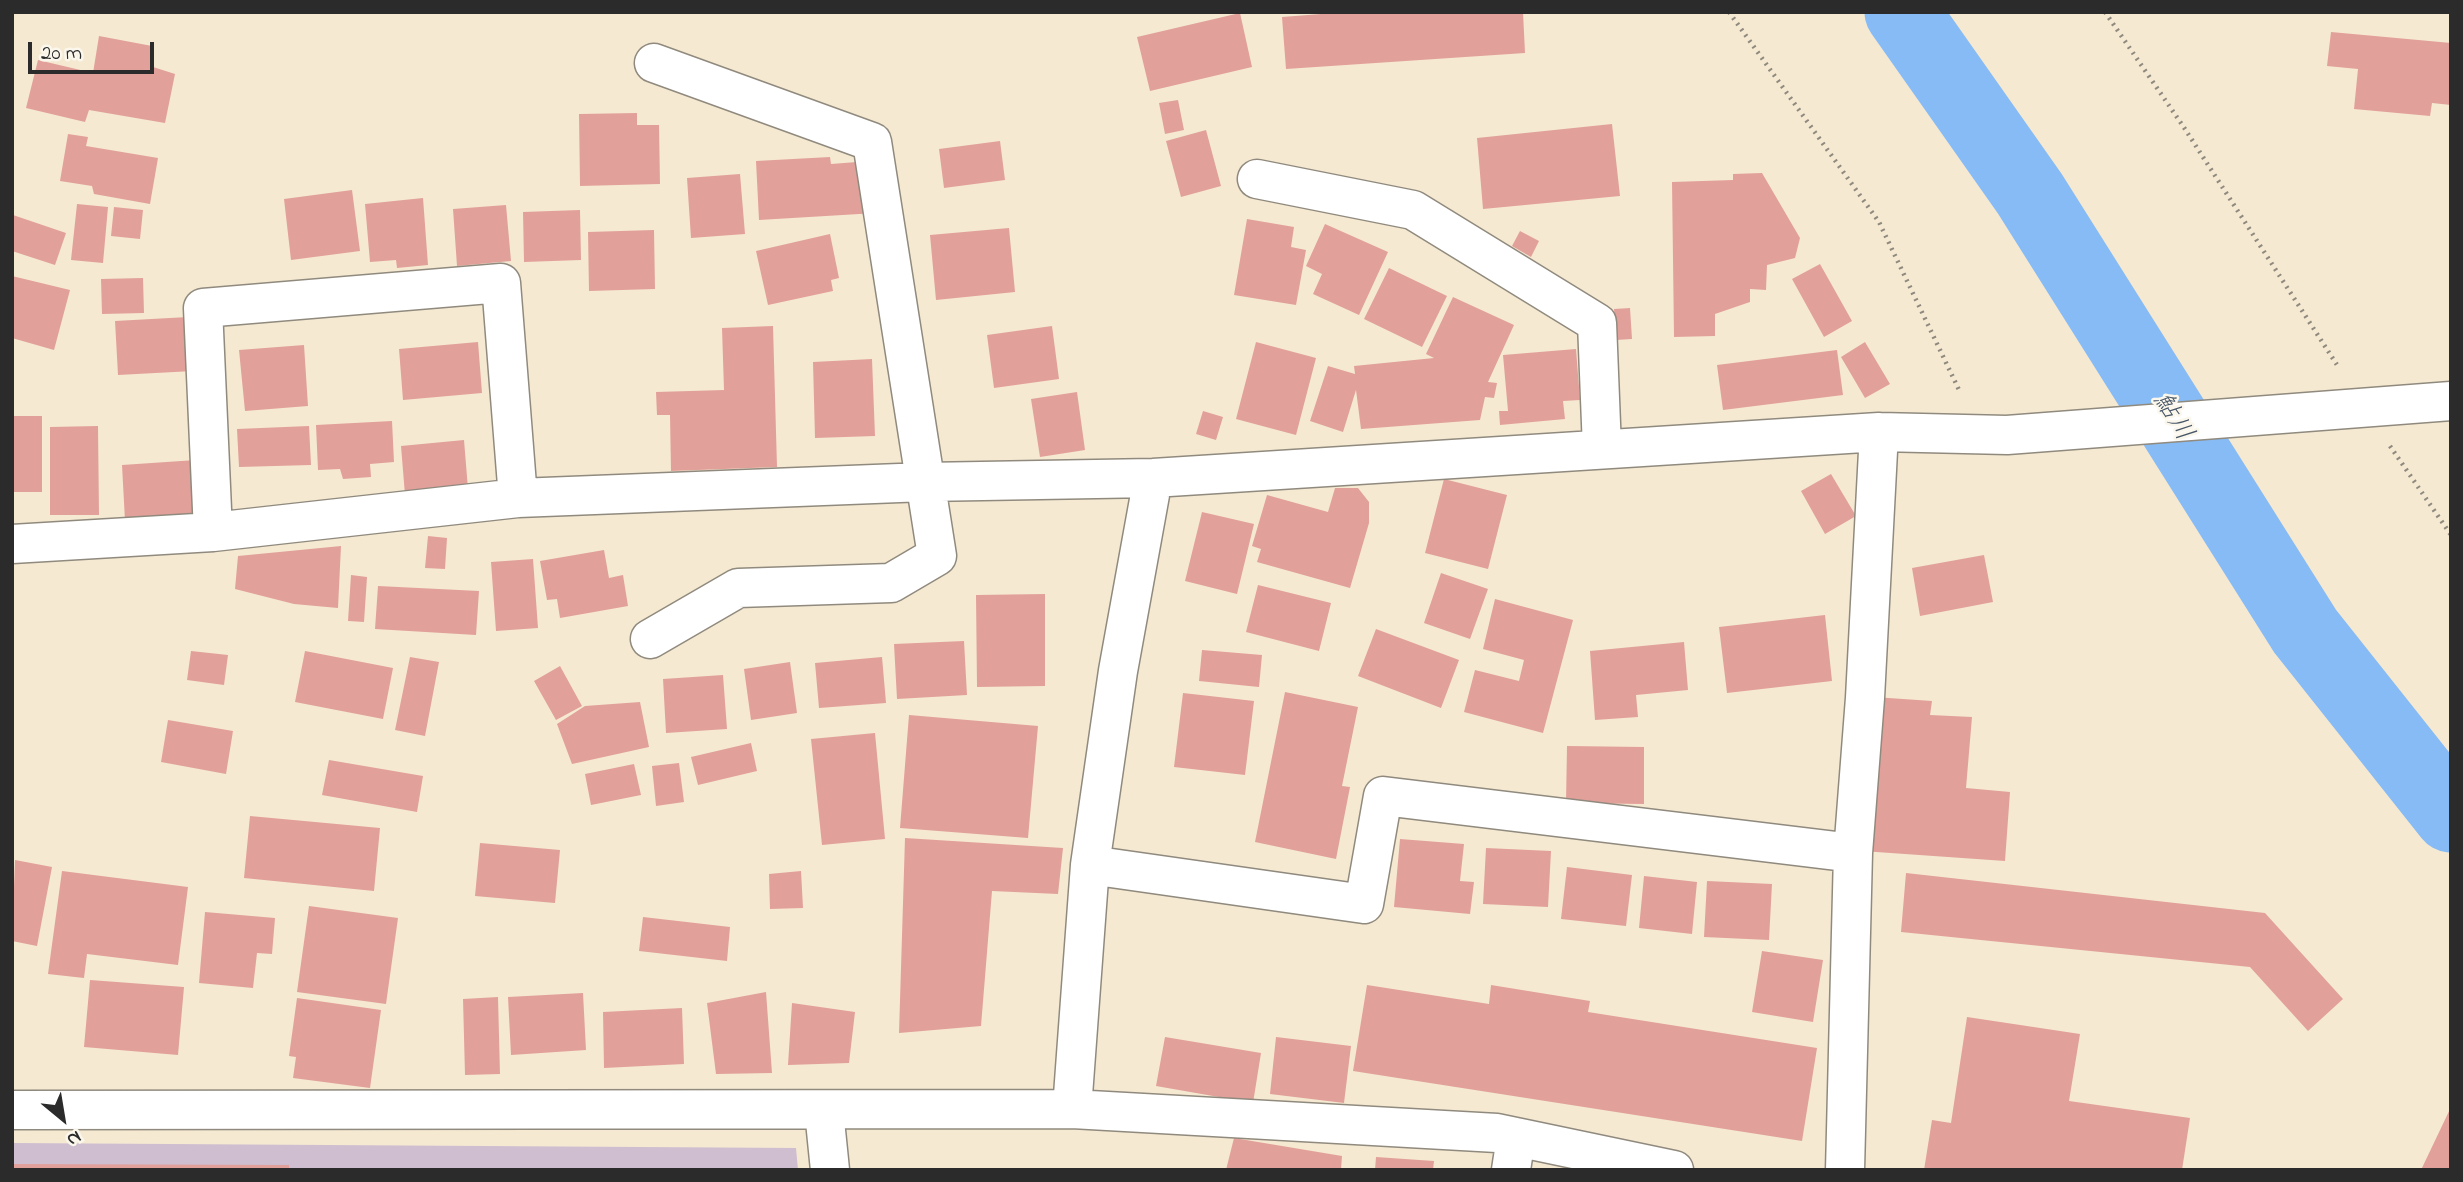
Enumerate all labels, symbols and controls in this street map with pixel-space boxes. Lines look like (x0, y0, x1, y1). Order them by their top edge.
scale bar (32, 28, 158, 72)
text: 20 m (41, 39, 82, 69)
water label: 鮎川 (2144, 388, 2198, 448)
north arrow (28, 1084, 98, 1154)
text: N (61, 1123, 86, 1153)

